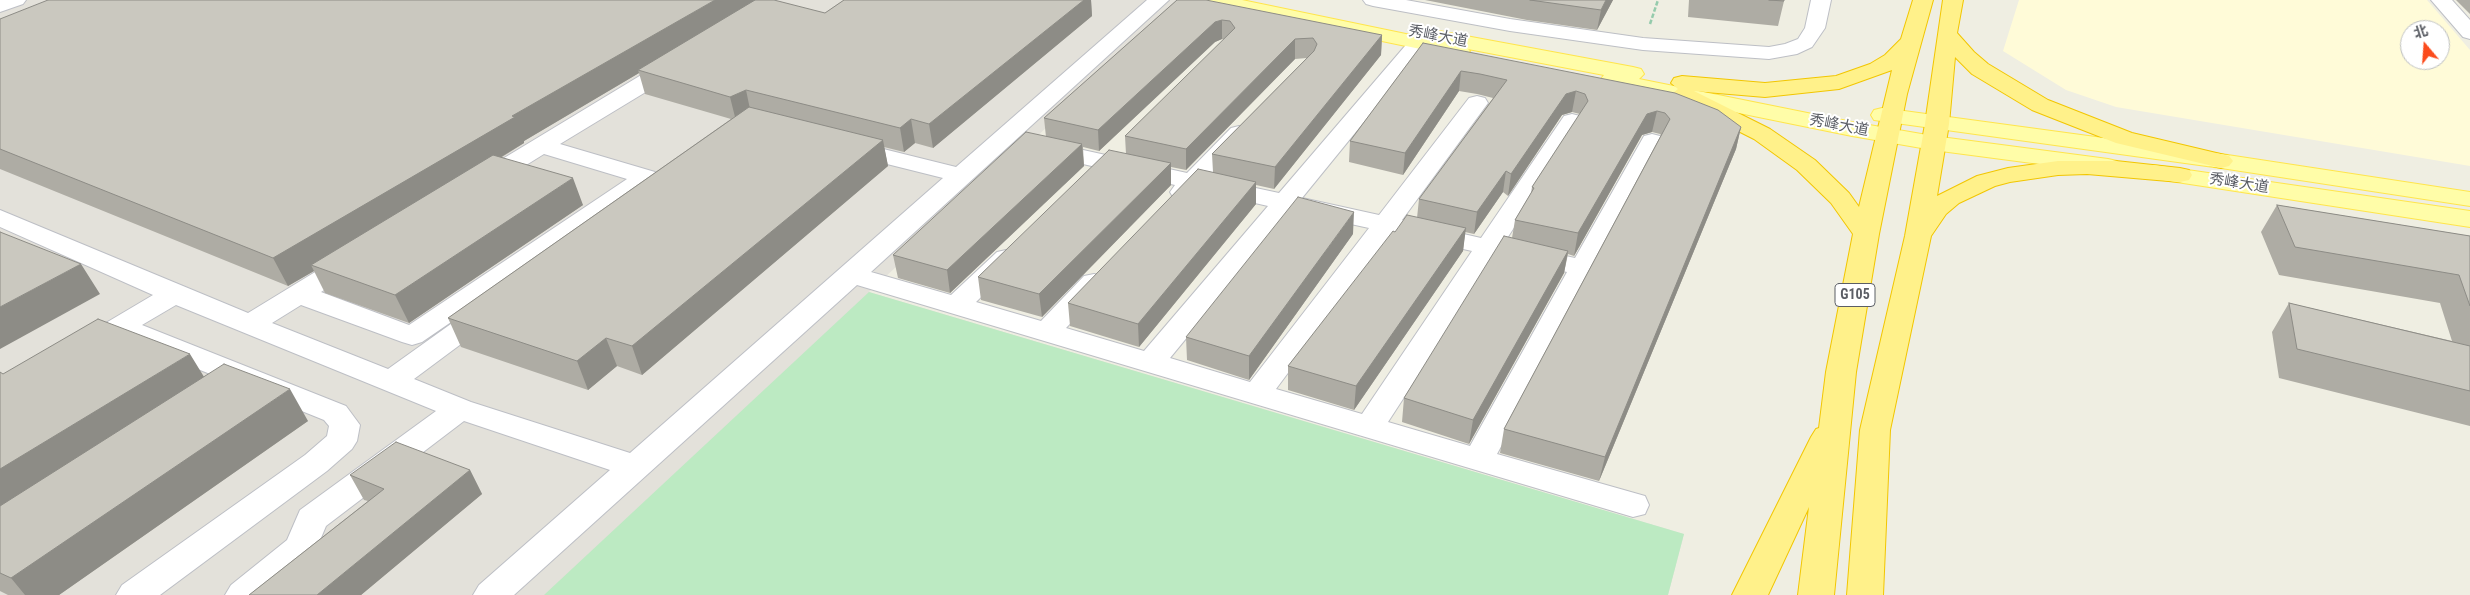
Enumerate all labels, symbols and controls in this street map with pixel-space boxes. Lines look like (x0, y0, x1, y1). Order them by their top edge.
north arrow (2400, 20, 2450, 70)
street label: 秀峰大道 (1407, 22, 1469, 52)
text: 北 (2412, 22, 2430, 41)
street label: 秀峰大道 (1808, 111, 1870, 141)
street label: 秀峰大道 (2208, 170, 2270, 198)
road number: G105 (1835, 284, 1875, 306)

